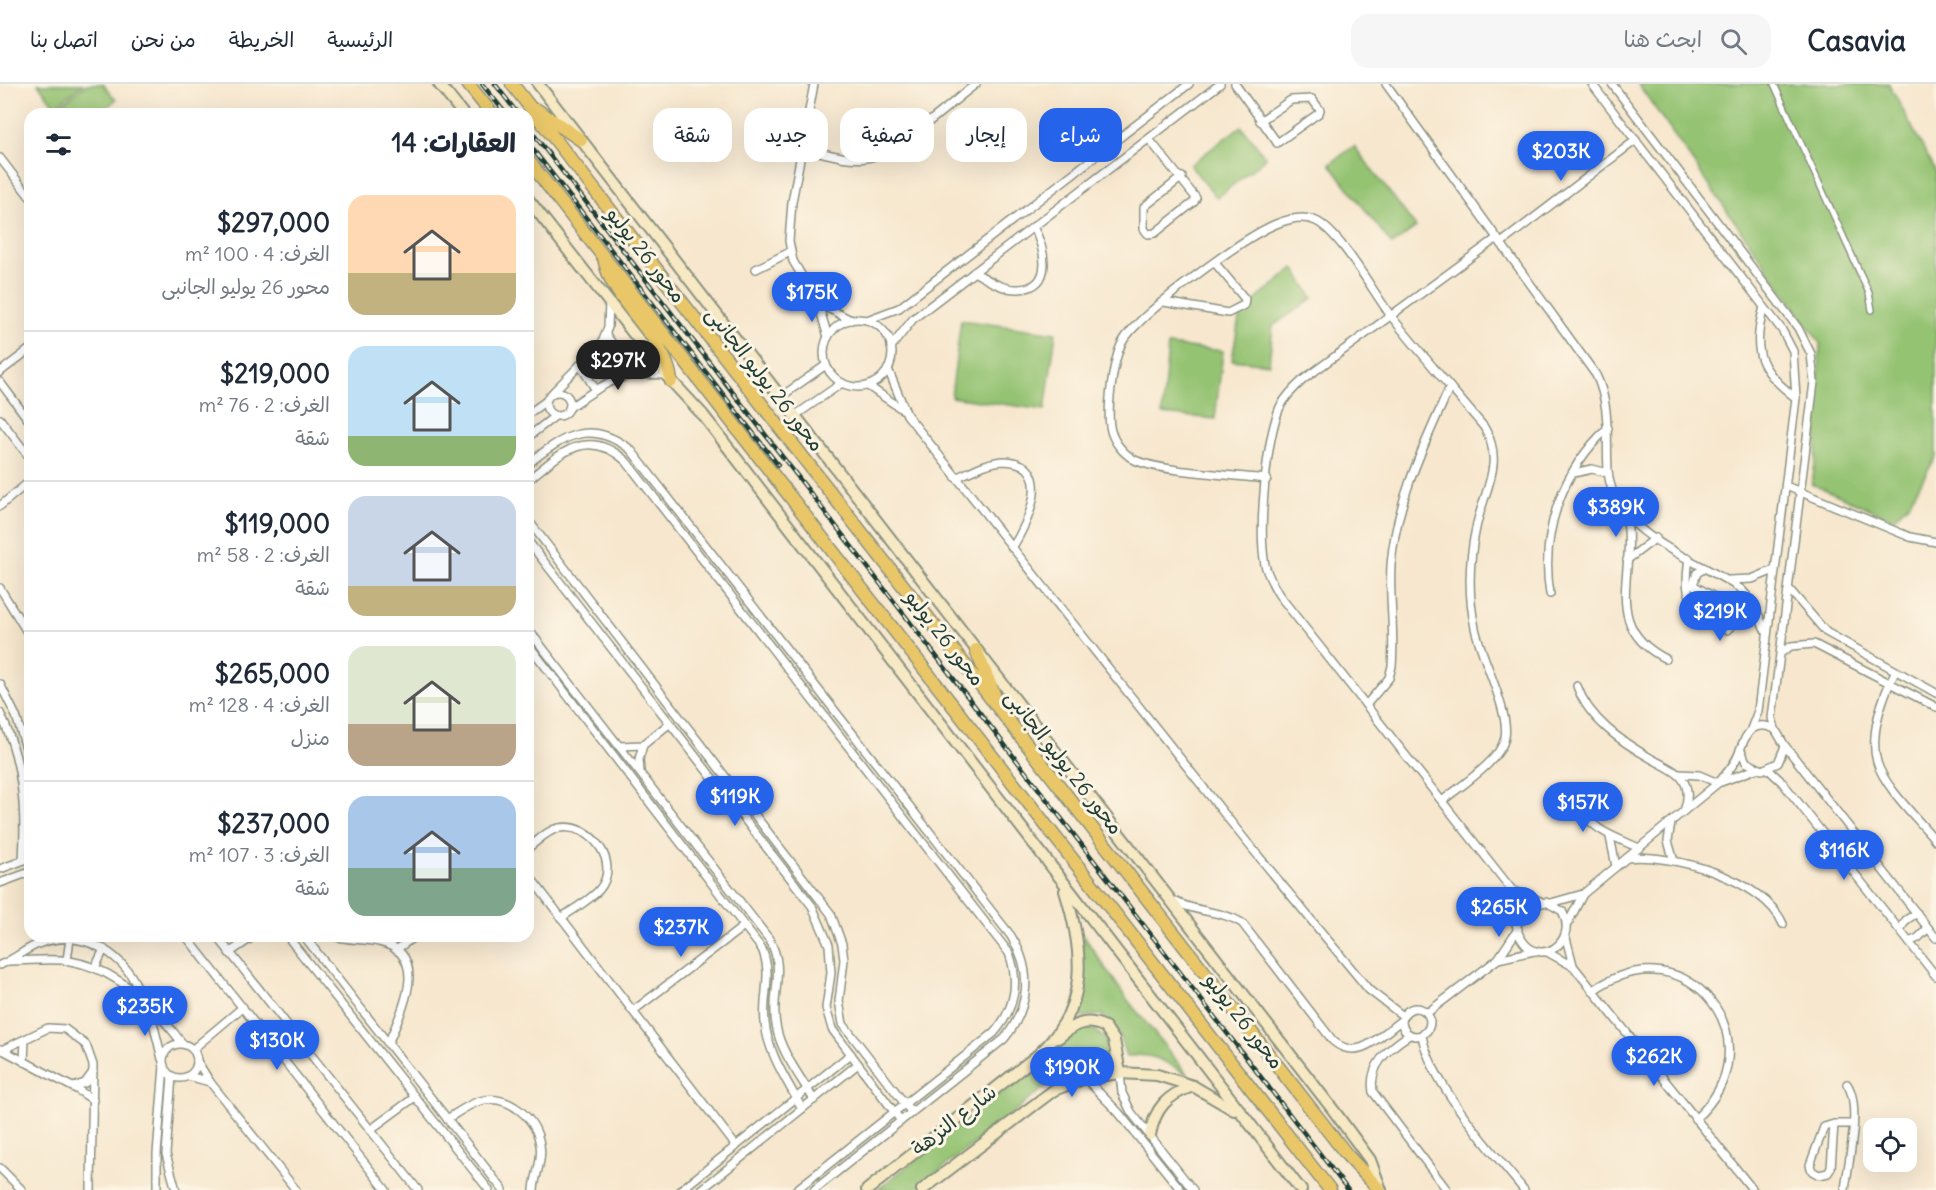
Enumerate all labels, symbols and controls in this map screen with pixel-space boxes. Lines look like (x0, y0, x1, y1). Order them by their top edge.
search box (1351, 14, 1771, 68)
text: Casavia (1807, 23, 1906, 59)
text: ابحث هنا (1623, 25, 1702, 53)
icon: search (1717, 25, 1750, 58)
text: اتصل بنا (30, 26, 98, 53)
text: من نحن (131, 26, 196, 53)
text: الخريطة (229, 26, 294, 53)
text: الرئيسية (327, 26, 393, 53)
chip: شقة (653, 108, 732, 162)
chip: جديد (744, 108, 828, 162)
chip: تصفية (840, 108, 934, 162)
chip: إيجار (946, 108, 1027, 162)
chip: شراء (1039, 108, 1122, 162)
text: العقارات: 14 (391, 126, 516, 159)
icon: filters (42, 128, 75, 161)
pin: $203K (1519, 131, 1603, 182)
text: $203K (1532, 138, 1590, 163)
street label: محور 26 يوليو (600, 200, 692, 308)
text: $297,000 (217, 206, 330, 239)
icon: home (396, 219, 468, 291)
text: الغرف: 4 · 100 m² (185, 241, 330, 266)
pin: $175K (770, 272, 854, 323)
text: محور 26 يوليو الجانبى (161, 274, 330, 299)
text: $175K (786, 279, 838, 304)
street label: محور 26 يوليو الجانبى (699, 301, 831, 457)
pin: $297K (576, 340, 660, 391)
text: $297K (590, 347, 646, 372)
text: $219,000 (220, 357, 330, 390)
icon: home (396, 370, 468, 442)
text: الغرف: 2 · 76 m² (199, 392, 330, 417)
text: شقة (295, 425, 330, 450)
pin: $389K (1574, 487, 1658, 538)
text: $389K (1587, 494, 1645, 519)
text: $119,000 (224, 507, 330, 540)
icon: home (396, 520, 468, 592)
text: الغرف: 2 · 58 m² (197, 542, 330, 567)
text: شقة (295, 575, 330, 600)
street label: محور 26 يوليو (899, 583, 991, 691)
pin: $219K (1678, 591, 1762, 642)
text: $219K (1693, 598, 1747, 623)
text: $265,000 (215, 657, 330, 690)
icon: home (396, 670, 468, 742)
street label: محور 26 يوليو الجانبى (998, 684, 1130, 840)
text: الغرف: 4 · 128 m² (189, 692, 330, 717)
text: منزل (291, 725, 330, 750)
pin: $119K (693, 776, 777, 827)
pin: $157K (1541, 782, 1625, 833)
text: $119K (710, 783, 760, 808)
text: $157K (1557, 789, 1609, 814)
text: $237,000 (217, 807, 330, 840)
icon: home (396, 820, 468, 892)
pin: $116K (1802, 830, 1886, 881)
text: $116K (1819, 837, 1869, 862)
text: الغرف: 3 · 107 m² (189, 842, 330, 867)
text: شقة (295, 875, 330, 900)
pin: $265K (1457, 887, 1541, 938)
text: $265K (1470, 894, 1528, 919)
pin: $237K (639, 907, 723, 958)
text: $237K (653, 914, 709, 939)
street label: محور 26 يوليو (1198, 966, 1290, 1074)
pin: $235K (103, 986, 187, 1037)
text: $235K (116, 993, 174, 1018)
pin: $130K (235, 1020, 319, 1071)
text: $130K (249, 1027, 305, 1052)
pin: $262K (1612, 1036, 1696, 1087)
text: $262K (1626, 1043, 1682, 1068)
pin: $190K (1030, 1047, 1114, 1098)
text: $190K (1044, 1054, 1100, 1079)
street label: شارع النزهة (906, 1078, 1003, 1163)
map controls (1863, 1118, 1917, 1172)
button: locate (1863, 1118, 1917, 1172)

